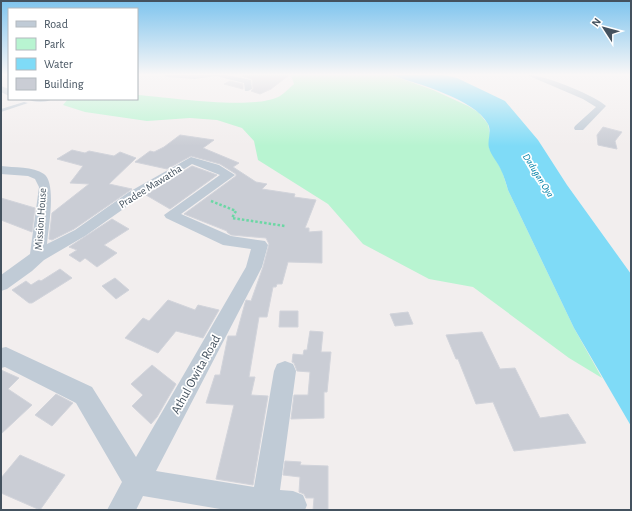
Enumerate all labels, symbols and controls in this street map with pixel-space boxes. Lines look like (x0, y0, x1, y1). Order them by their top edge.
legend (8, 8, 138, 100)
north arrow (584, 8, 624, 48)
text: N (590, 16, 603, 29)
text: Road (44, 18, 68, 30)
text: Park (44, 38, 65, 50)
text: Water (44, 58, 73, 70)
text: Building (44, 78, 84, 90)
water label: Dadugan Oya (521, 152, 555, 199)
street label: Pradee Mawatha (117, 163, 184, 210)
street label: Mission House (33, 188, 48, 251)
street label: Athul Owita Road (169, 333, 224, 417)

